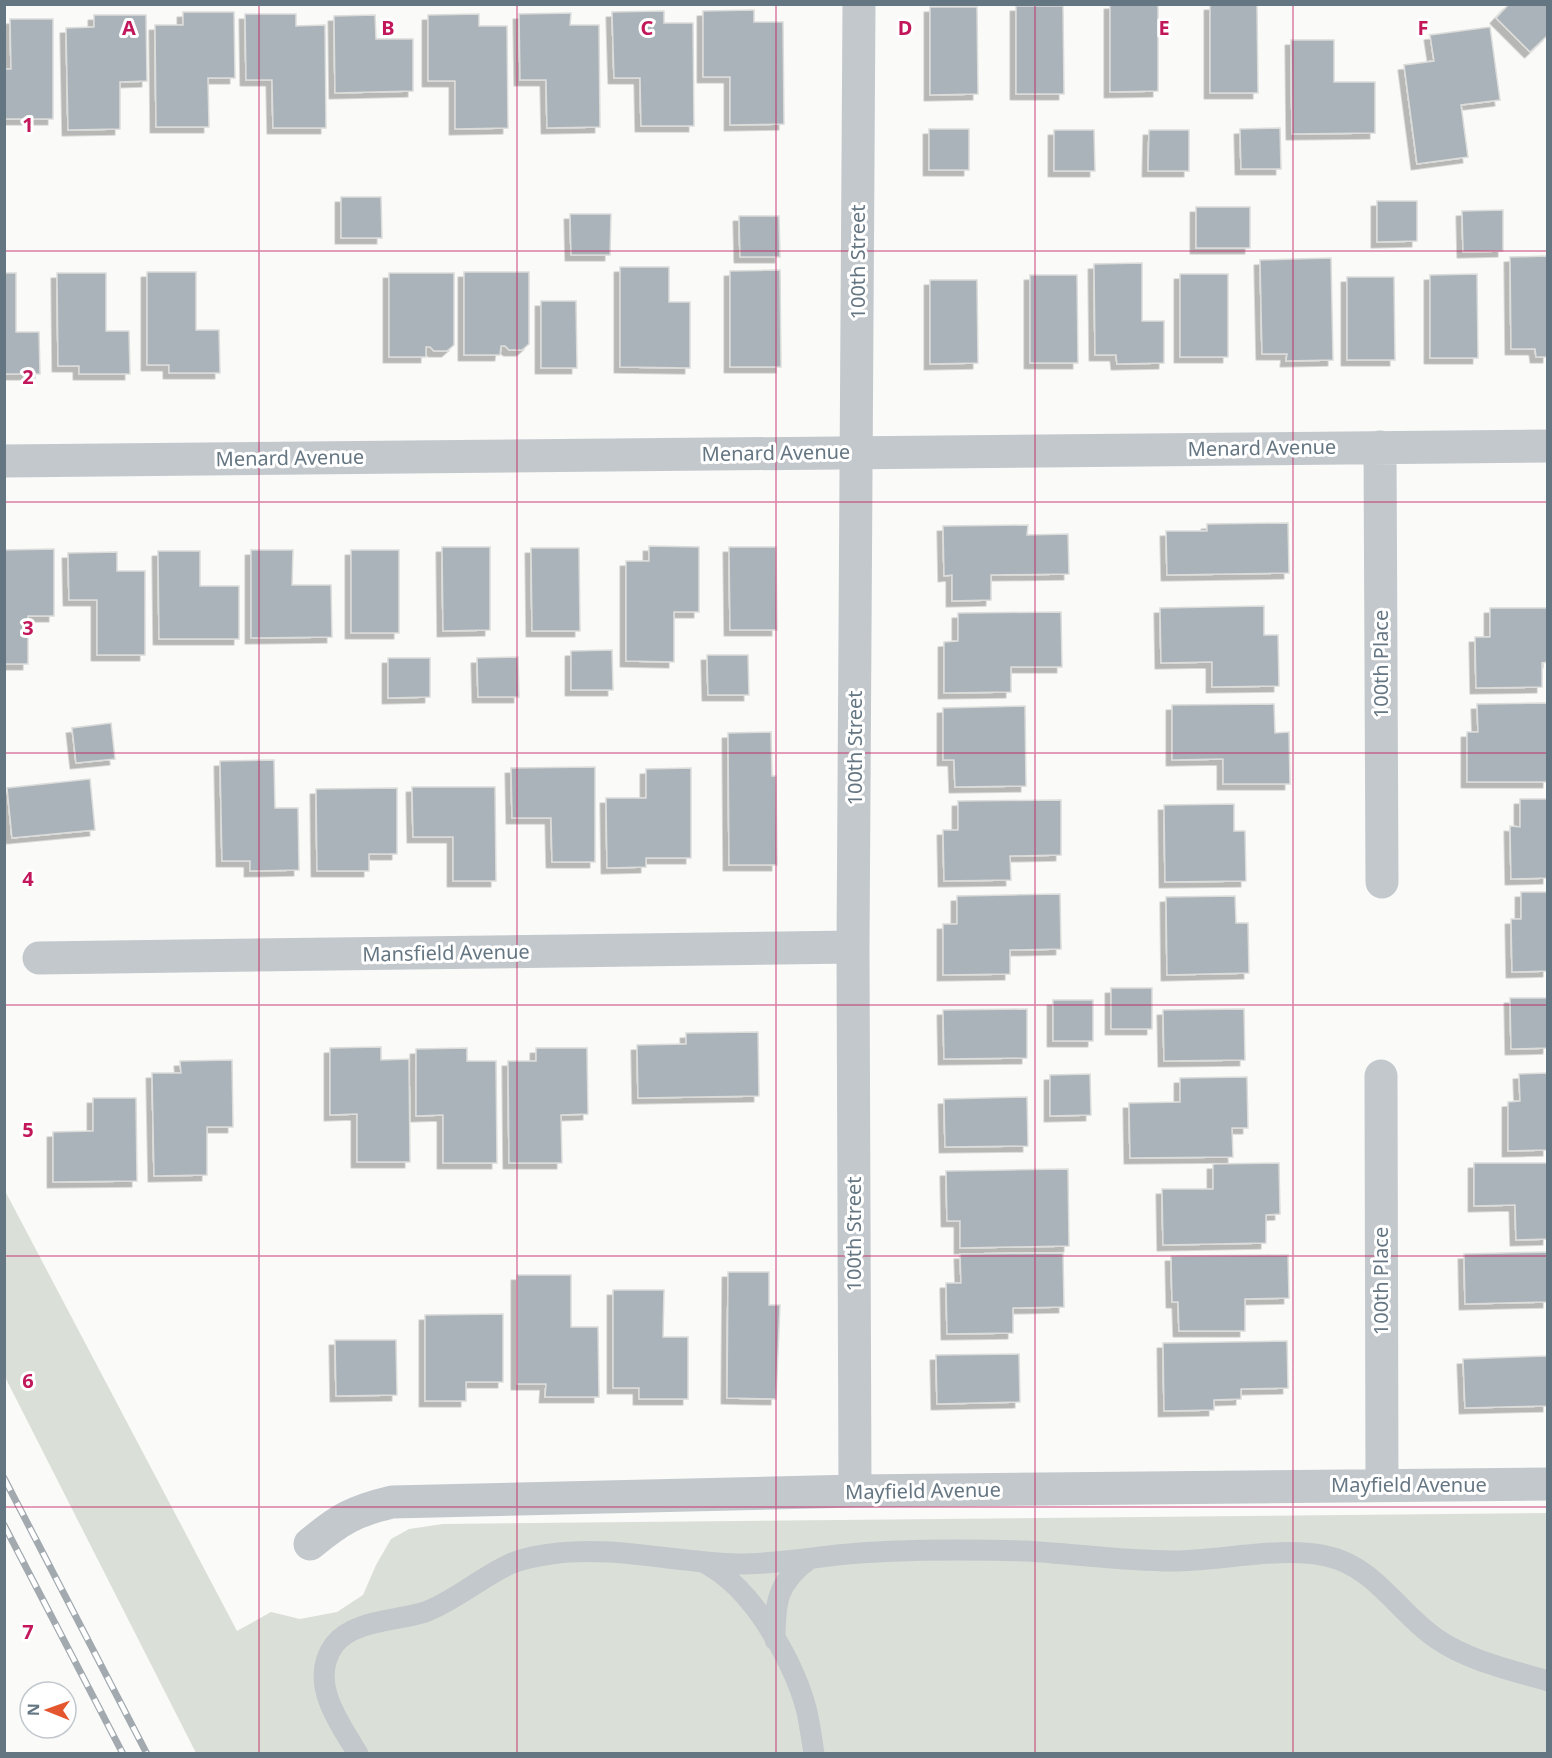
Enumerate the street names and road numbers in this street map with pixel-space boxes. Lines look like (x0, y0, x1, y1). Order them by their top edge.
street label: 100th Street (844, 205, 871, 319)
street label: Menard Avenue (1187, 433, 1337, 462)
street label: Menard Avenue (701, 438, 851, 467)
street label: Menard Avenue (215, 443, 365, 472)
street label: 100th Place (1367, 610, 1394, 718)
street label: 100th Street (841, 691, 868, 805)
street label: Mansfield Avenue (362, 938, 530, 967)
street label: 100th Street (840, 1177, 867, 1291)
street label: 100th Place (1367, 1227, 1394, 1335)
street label: Mayfield Avenue (1331, 1471, 1487, 1498)
street label: Mayfield Avenue (845, 1476, 1001, 1505)

